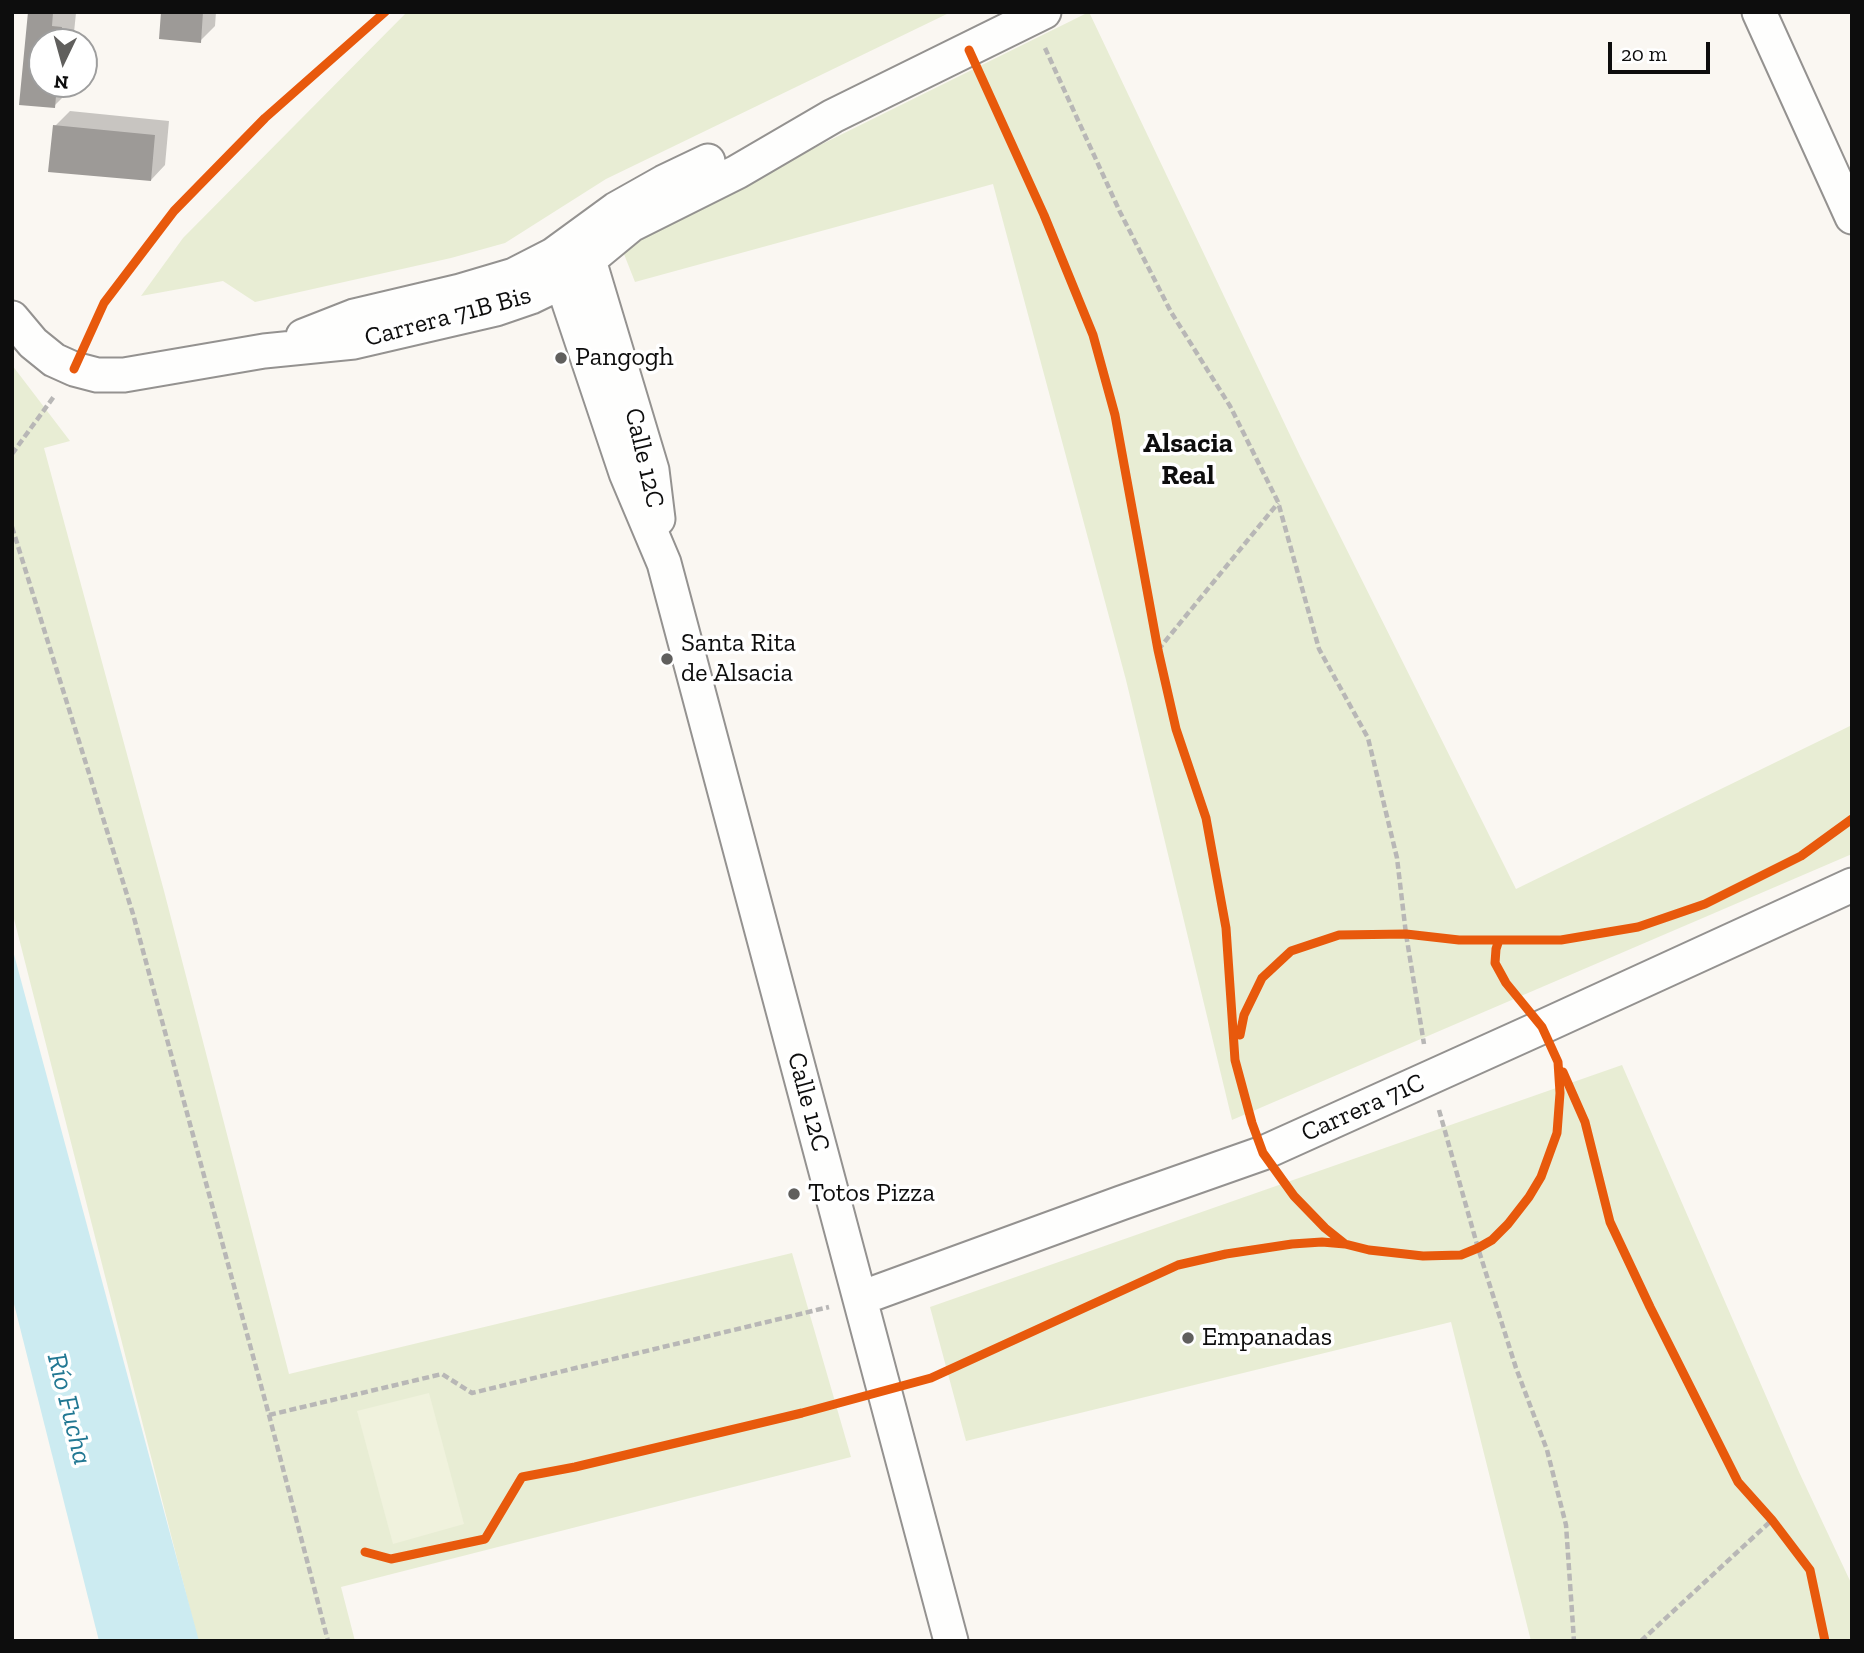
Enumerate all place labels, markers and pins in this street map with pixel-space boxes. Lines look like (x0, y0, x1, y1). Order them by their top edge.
place label: Pangogh (575, 342, 674, 374)
marker: Pangogh (553, 350, 569, 366)
place label: Santa Rita de Alsacia (681, 628, 796, 690)
marker: Santa Rita de Alsacia (659, 651, 675, 667)
place label: Totos Pizza (808, 1178, 935, 1210)
marker: Totos Pizza (786, 1186, 802, 1202)
place label: Empanadas (1202, 1322, 1332, 1354)
marker: Empanadas (1180, 1330, 1196, 1346)

